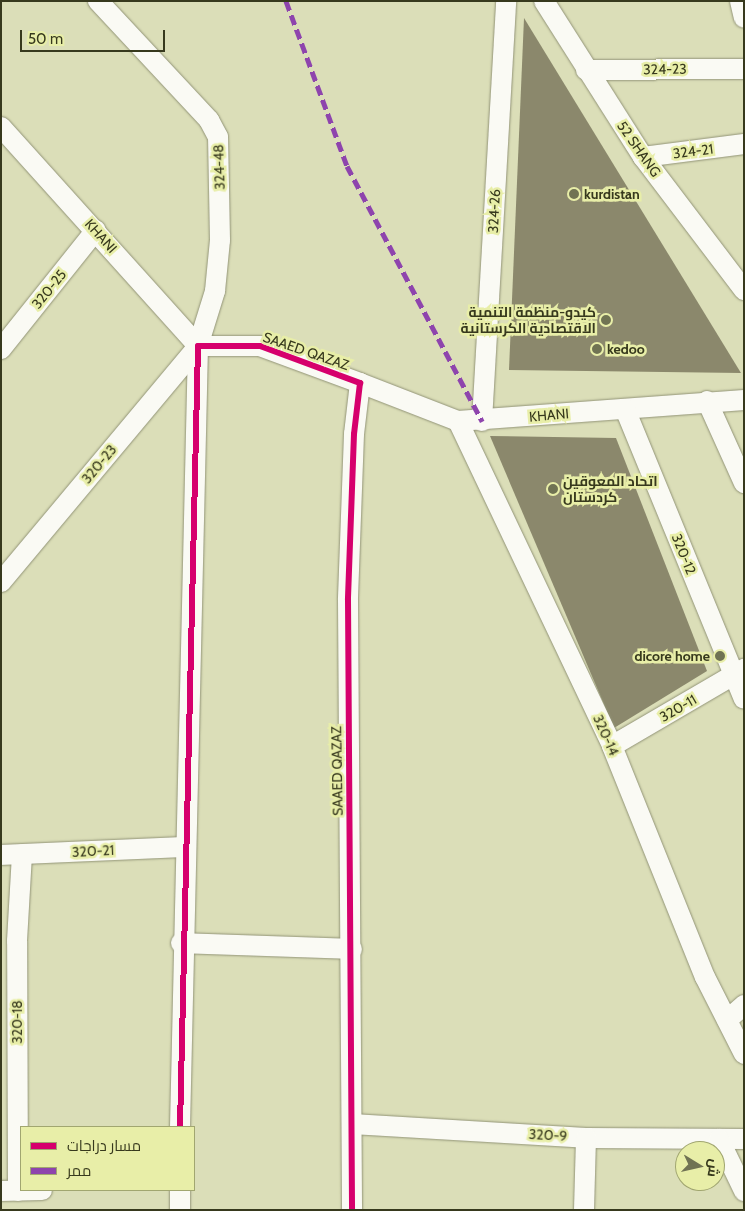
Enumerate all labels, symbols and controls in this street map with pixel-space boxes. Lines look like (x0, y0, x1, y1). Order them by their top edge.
scale bar (22, 20, 168, 52)
text: 50 m (28, 30, 63, 48)
street label: 324-23 (643, 60, 687, 78)
street label: 52 SHANG (614, 118, 664, 180)
street label: 324-21 (672, 140, 714, 162)
street label: 324-48 (210, 144, 228, 190)
place label: kurdistan (584, 186, 640, 202)
marker: kurdistan (568, 188, 580, 200)
street label: 324-26 (484, 189, 504, 233)
street label: KHANI (81, 216, 121, 256)
street label: 320-25 (28, 266, 70, 312)
place label: کیدو-منظمة التنمية الاقتصادية الكرستانية (461, 304, 596, 336)
marker: کیدو-منظمة التنمية الاقتصادية الكرستانية (600, 314, 612, 326)
street label: SAAED QAZAZ (261, 328, 351, 374)
place label: kedoo (607, 341, 645, 357)
marker: kedoo (591, 343, 603, 355)
street label: KHANI (528, 405, 570, 425)
street label: 320-23 (78, 441, 120, 487)
place label: اتحاد المعوقین کردستان (563, 473, 658, 506)
marker: اتحاد المعوقین کردستان (547, 483, 559, 495)
street label: 320-12 (668, 531, 700, 577)
place label: dicore home (634, 648, 710, 664)
marker: dicore home (714, 650, 726, 662)
street label: 320-11 (657, 691, 699, 725)
street label: 320-14 (590, 712, 622, 758)
street label: SAAED QAZAZ (328, 726, 346, 816)
street label: 320-21 (71, 842, 115, 860)
street label: 320-18 (9, 1000, 25, 1044)
legend (20, 1126, 195, 1191)
street label: 320-9 (528, 1126, 568, 1144)
text: مسار دراجات (67, 1137, 141, 1155)
north arrow (675, 1141, 725, 1191)
text: ش (704, 1158, 724, 1178)
text: ممر (67, 1162, 91, 1180)

